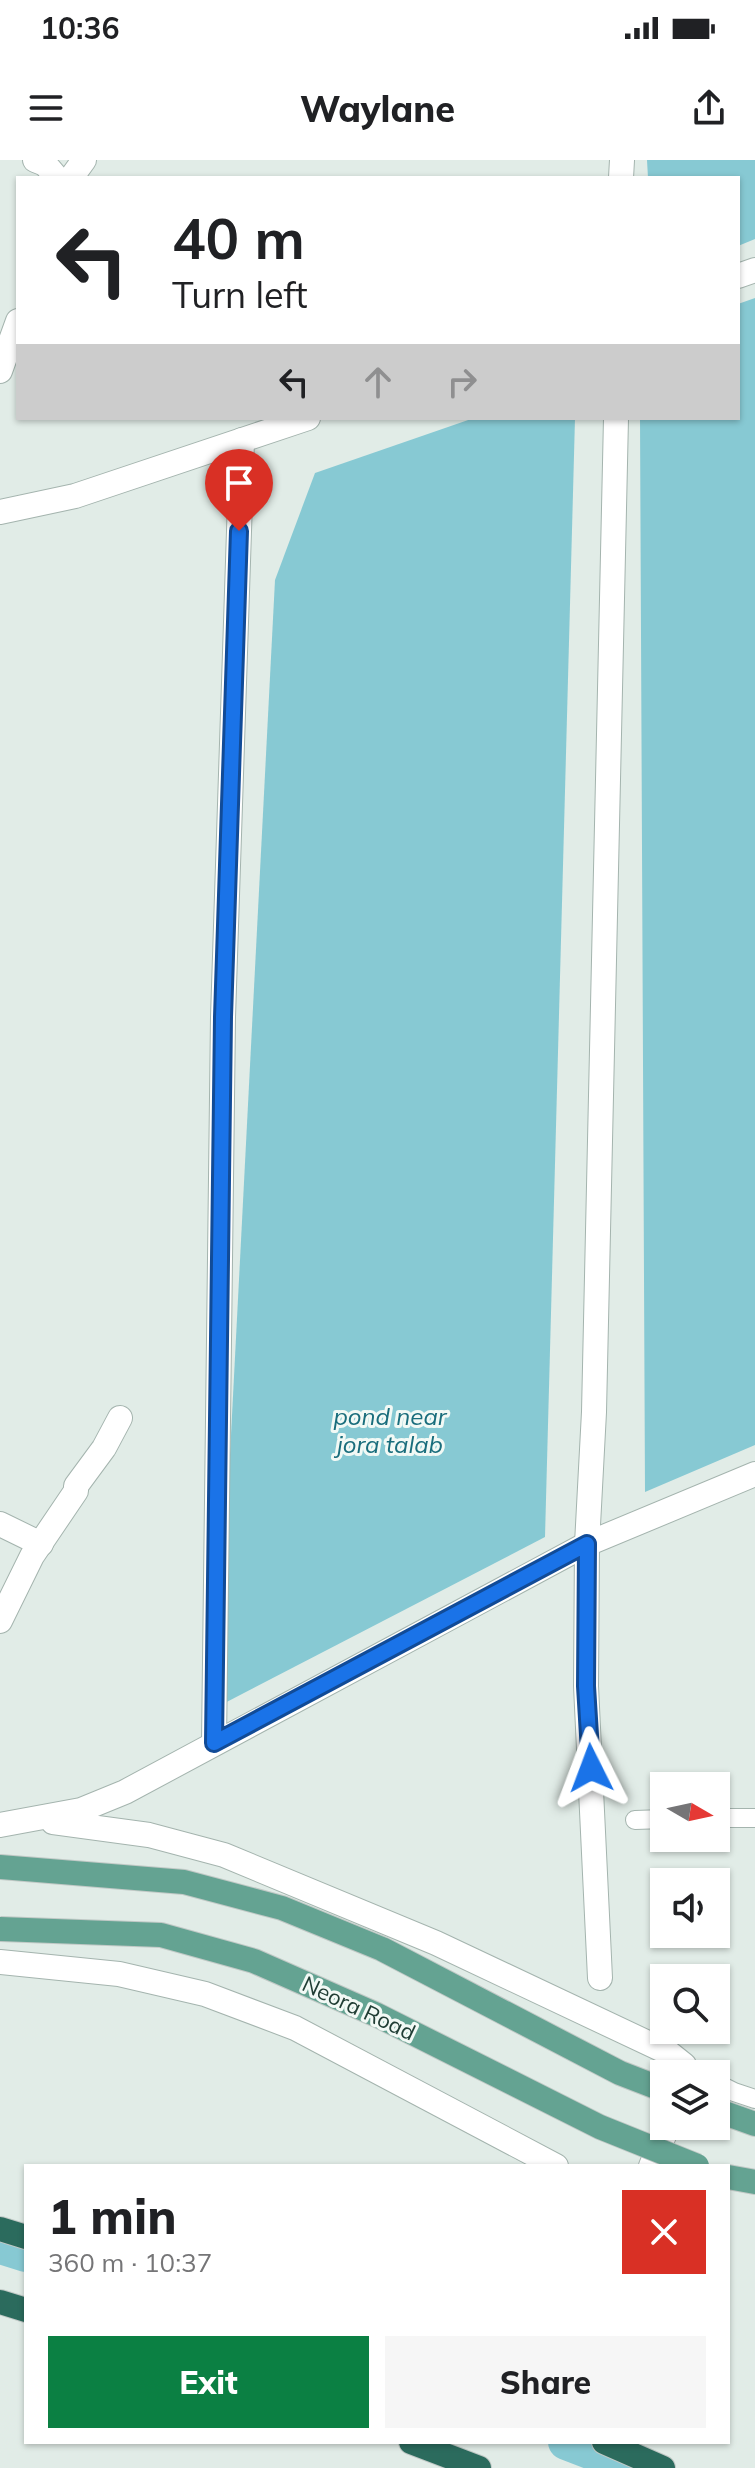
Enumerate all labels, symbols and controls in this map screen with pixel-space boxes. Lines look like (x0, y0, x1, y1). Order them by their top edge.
text: 10:36 (40, 9, 119, 47)
icon: menu (24, 86, 68, 130)
text: Waylane (300, 86, 455, 131)
icon: share (687, 86, 731, 130)
text: 40 m (172, 203, 305, 273)
icon: left (40, 208, 144, 312)
text: Turn left (172, 272, 308, 317)
icon: left (272, 360, 316, 404)
icon: ahead (356, 360, 400, 404)
icon: right (440, 360, 484, 404)
pin (205, 449, 273, 531)
icon: arrive (217, 461, 261, 505)
water label: pond near jora talab (333, 1401, 448, 1459)
position arrow (549, 1726, 633, 1810)
north arrow (650, 1772, 730, 1852)
map controls (650, 1772, 730, 2140)
button: sound (650, 1868, 730, 1948)
button: search (650, 1964, 730, 2044)
street label: Neora Road (298, 1970, 420, 2046)
button: layers (650, 2060, 730, 2140)
text: 1 min (48, 2186, 177, 2246)
button: close (622, 2190, 706, 2274)
text: 360 m · 10:37 (48, 2246, 212, 2279)
button: Exit (48, 2336, 369, 2428)
button: Share (385, 2336, 706, 2428)

